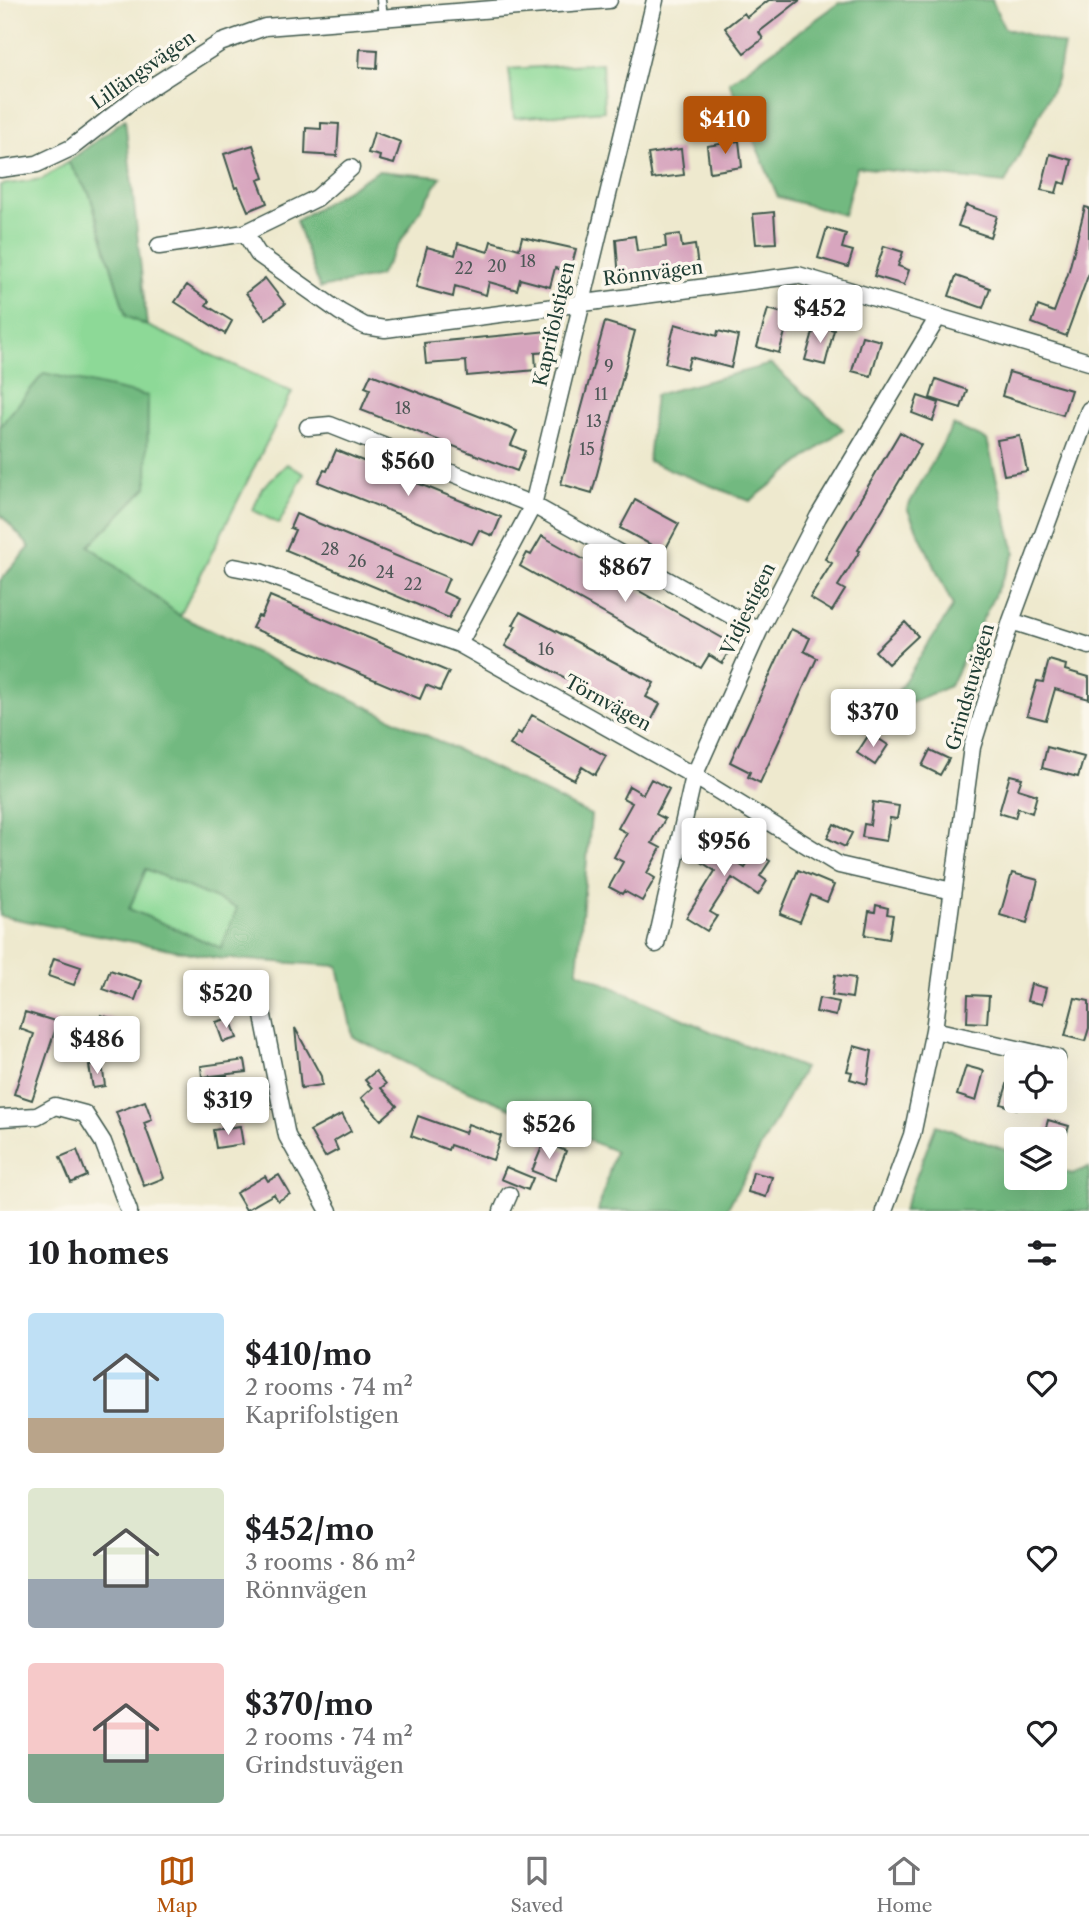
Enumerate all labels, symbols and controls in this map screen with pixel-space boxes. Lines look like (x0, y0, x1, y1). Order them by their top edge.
street label: Lillängsvägen (86, 26, 200, 114)
pin: $410 (684, 96, 766, 156)
text: $410 (699, 105, 751, 133)
house number: 18 (520, 251, 536, 271)
street label: Rönnvägen (601, 255, 705, 291)
house number: 20 (487, 256, 507, 276)
house number: 22 (455, 258, 473, 278)
street label: Kaprifolstigen (528, 259, 580, 389)
pin: $452 (779, 286, 861, 345)
text: $452 (794, 294, 846, 322)
house number: 9 (604, 356, 614, 376)
house number: 11 (594, 384, 608, 404)
house number: 18 (395, 398, 411, 418)
house number: 13 (586, 411, 602, 431)
pin: $560 (367, 438, 449, 498)
house number: 15 (579, 439, 595, 459)
text: $560 (381, 447, 435, 475)
house number: 28 (321, 539, 339, 559)
pin: $867 (584, 544, 666, 604)
house number: 26 (348, 551, 366, 571)
text: $867 (599, 553, 651, 581)
street label: Vidjestigen (715, 559, 780, 660)
house number: 24 (376, 562, 394, 582)
house number: 22 (404, 574, 422, 594)
street label: Grindstuvägen (941, 621, 999, 753)
house number: 16 (538, 639, 554, 659)
street label: Törnvägen (561, 670, 656, 736)
pin: $370 (832, 690, 914, 749)
text: $370 (847, 698, 899, 726)
pin: $956 (683, 818, 765, 878)
text: $956 (697, 827, 751, 855)
pin: $520 (185, 970, 267, 1030)
text: $520 (199, 979, 253, 1007)
pin: $486 (56, 1016, 138, 1076)
text: $486 (70, 1025, 124, 1053)
map controls (1004, 1050, 1067, 1190)
button: locate (1004, 1050, 1067, 1113)
pin: $319 (187, 1078, 269, 1137)
text: $319 (203, 1086, 253, 1114)
pin: $526 (508, 1102, 590, 1161)
text: $526 (523, 1110, 575, 1138)
button: layers (1004, 1127, 1067, 1190)
icon: filters (1023, 1234, 1061, 1272)
text: 10 homes (28, 1235, 169, 1272)
text: $410/mo (245, 1336, 372, 1373)
icon: home (84, 1341, 168, 1425)
icon: heart (1023, 1364, 1061, 1402)
text: 2 rooms · 74 m² (245, 1373, 413, 1401)
text: Kaprifolstigen (245, 1401, 399, 1429)
text: $452/mo (245, 1511, 374, 1548)
icon: home (84, 1516, 168, 1600)
icon: heart (1023, 1539, 1061, 1577)
text: 3 rooms · 86 m² (245, 1548, 416, 1576)
text: Rönnvägen (245, 1576, 367, 1604)
text: $370/mo (245, 1686, 373, 1723)
icon: home (84, 1691, 168, 1775)
icon: heart (1023, 1714, 1061, 1752)
text: 2 rooms · 74 m² (245, 1723, 413, 1751)
text: Grindstuvägen (245, 1751, 404, 1779)
tab: Map (157, 1852, 197, 1917)
tab: Saved (511, 1852, 563, 1917)
tab: Home (877, 1852, 932, 1917)

